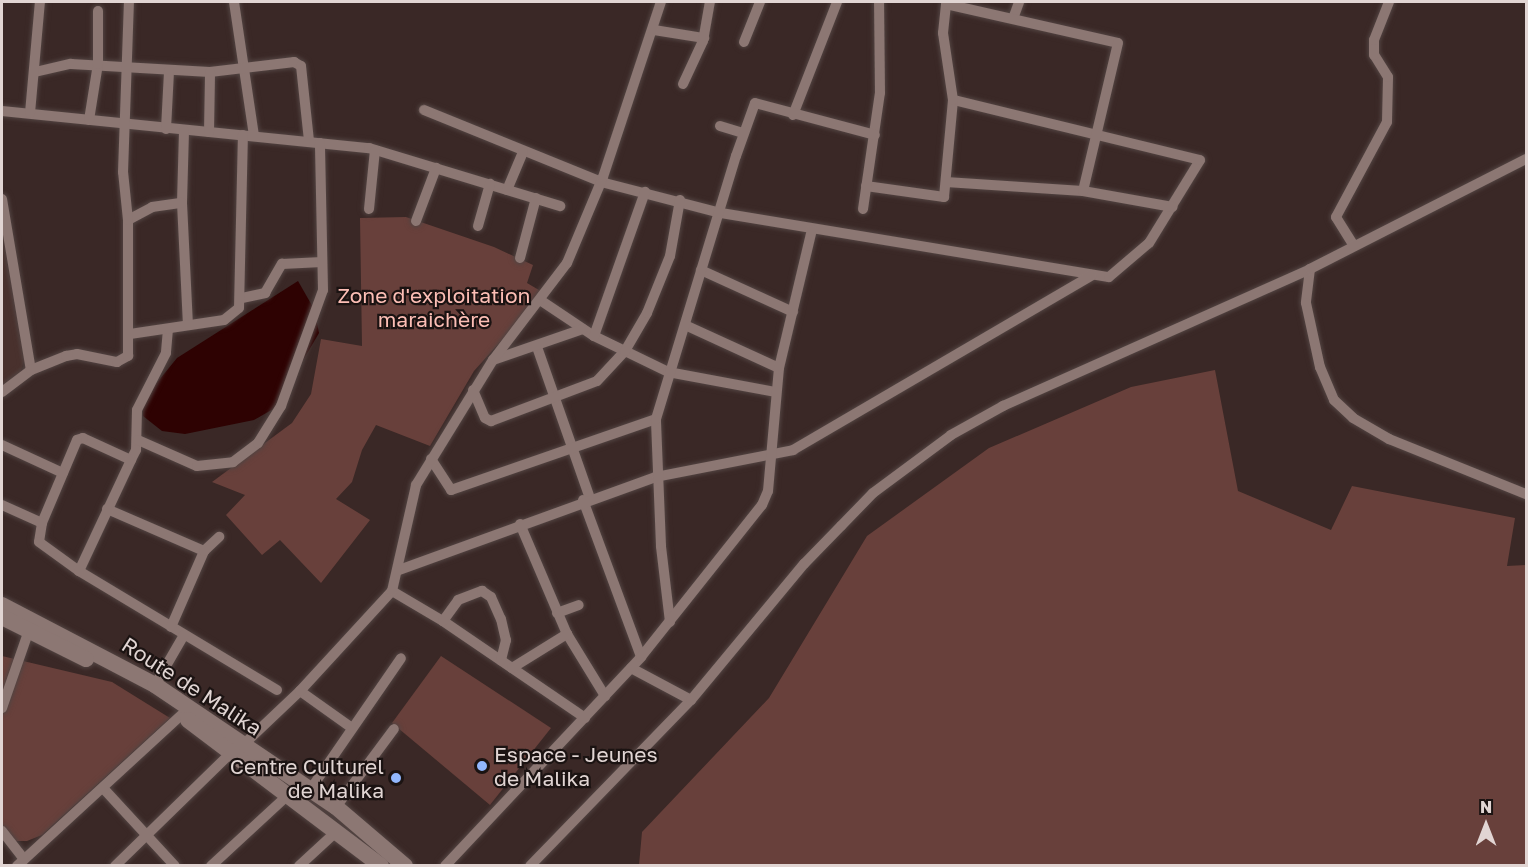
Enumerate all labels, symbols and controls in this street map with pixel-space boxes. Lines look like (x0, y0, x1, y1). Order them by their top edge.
park label: Zone d'exploitation maraichère (337, 282, 531, 332)
street label: Route de Malika (117, 631, 267, 741)
place label: Espace - Jeunes de Malika (494, 741, 658, 791)
place label: Centre Culturel de Malika (230, 753, 384, 803)
marker: Espace - Jeunes de Malika (475, 759, 489, 773)
marker: Centre Culturel de Malika (389, 771, 403, 785)
north arrow (1456, 795, 1516, 855)
text: N (1480, 797, 1492, 817)

